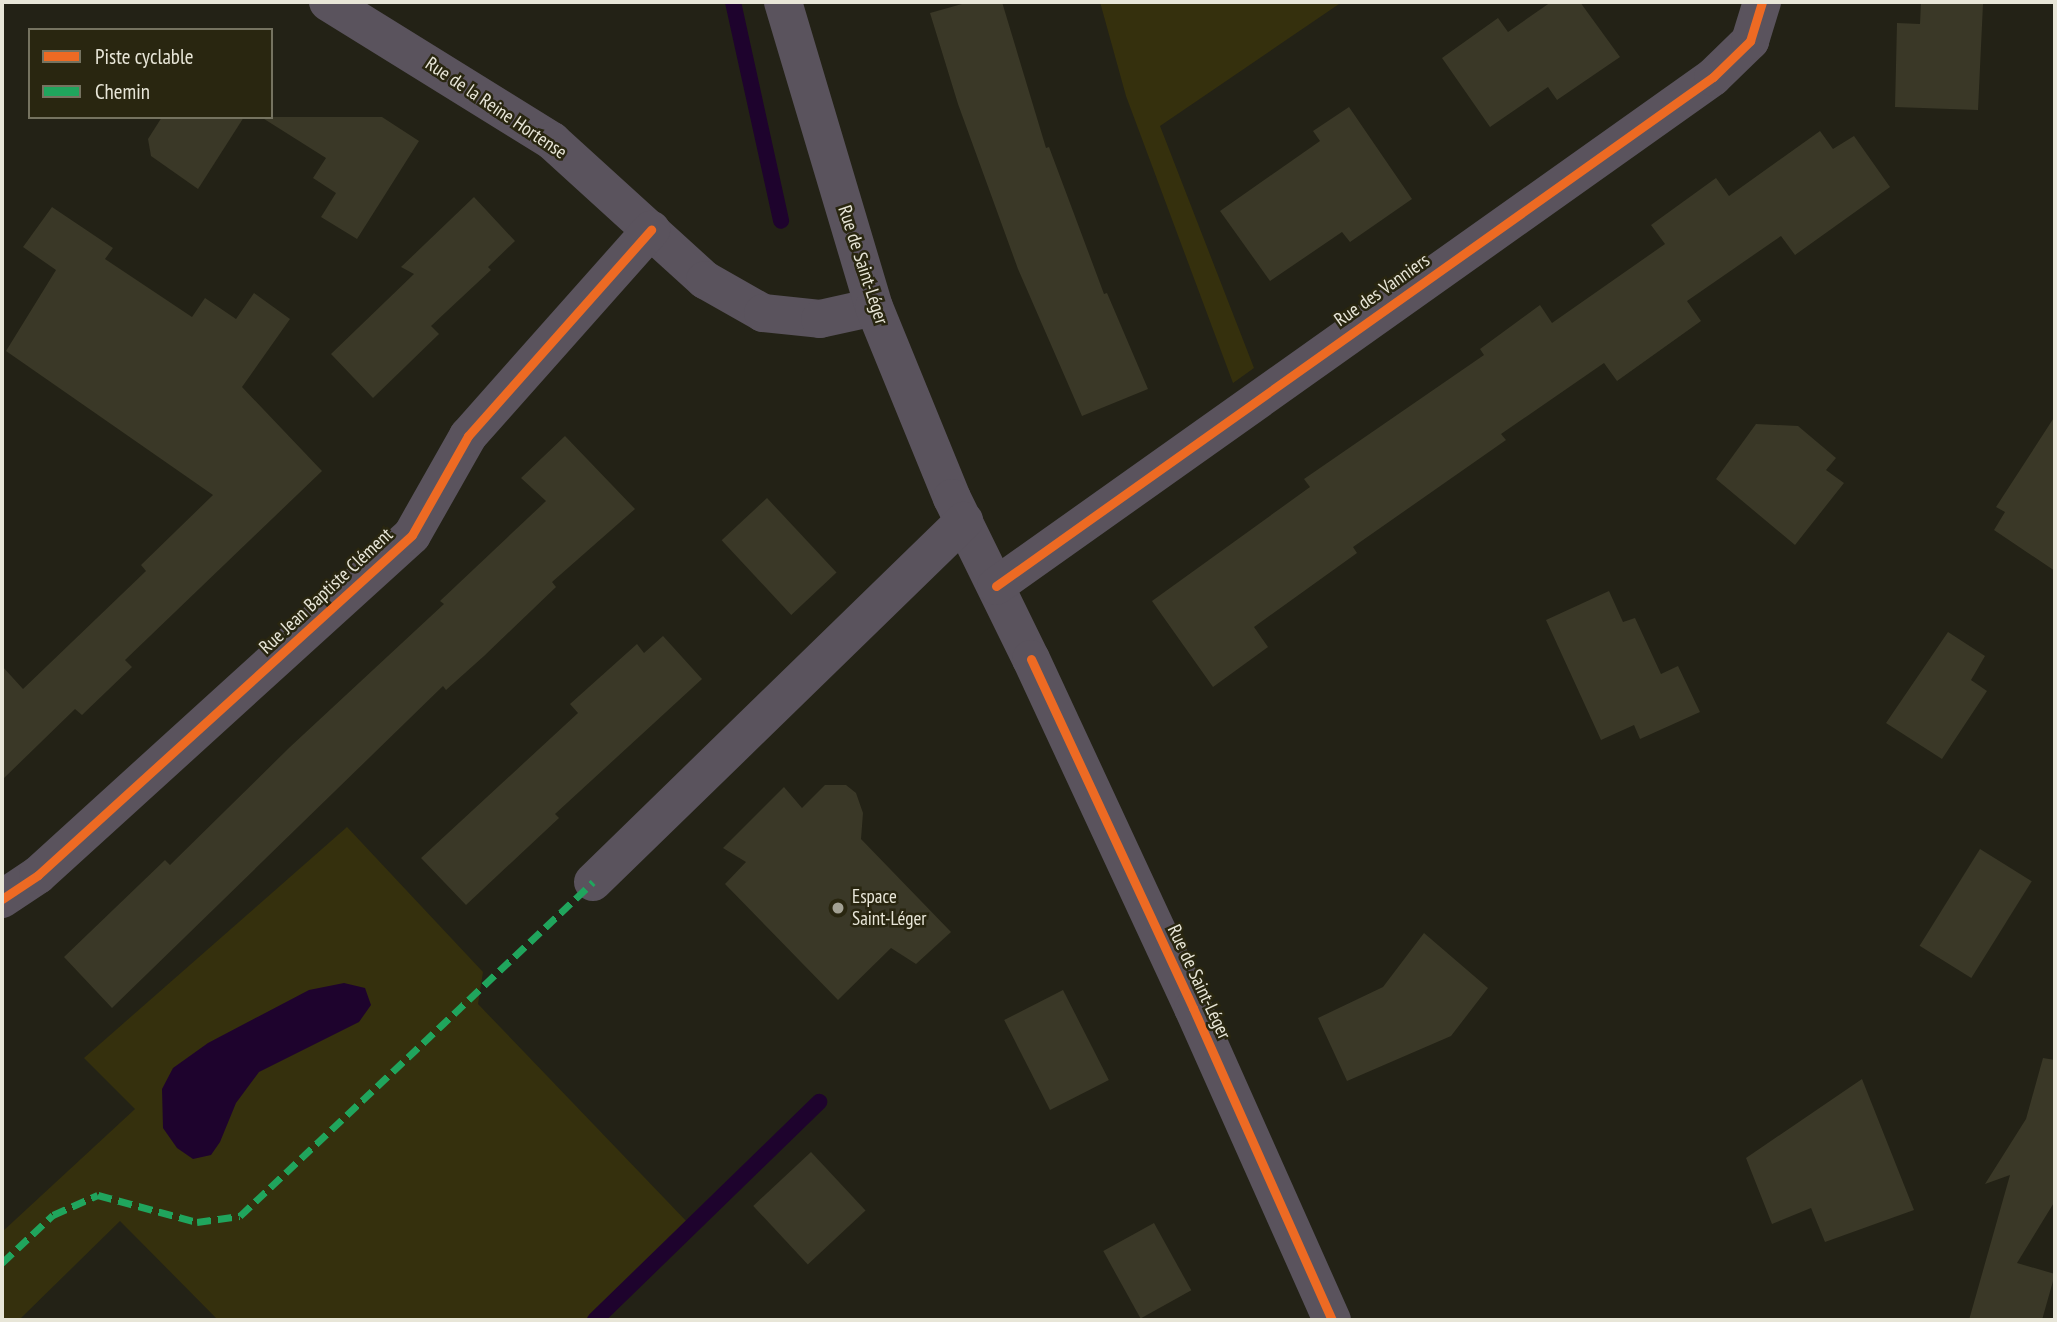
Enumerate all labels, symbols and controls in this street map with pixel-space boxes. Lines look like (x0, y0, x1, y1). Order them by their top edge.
legend (28, 28, 273, 119)
text: Piste cyclable (95, 43, 193, 70)
street label: Rue de la Reine Hortense (421, 52, 571, 164)
text: Chemin (95, 78, 150, 105)
street label: Rue de Saint-Léger (833, 203, 893, 327)
street label: Rue des Vanniers (1330, 249, 1434, 331)
street label: Rue Jean Baptiste Clément (255, 523, 397, 659)
place label: Espace Saint-Léger (852, 886, 927, 930)
marker: Espace Saint-Léger (830, 900, 846, 916)
street label: Rue de Saint-Léger (1162, 921, 1236, 1043)

